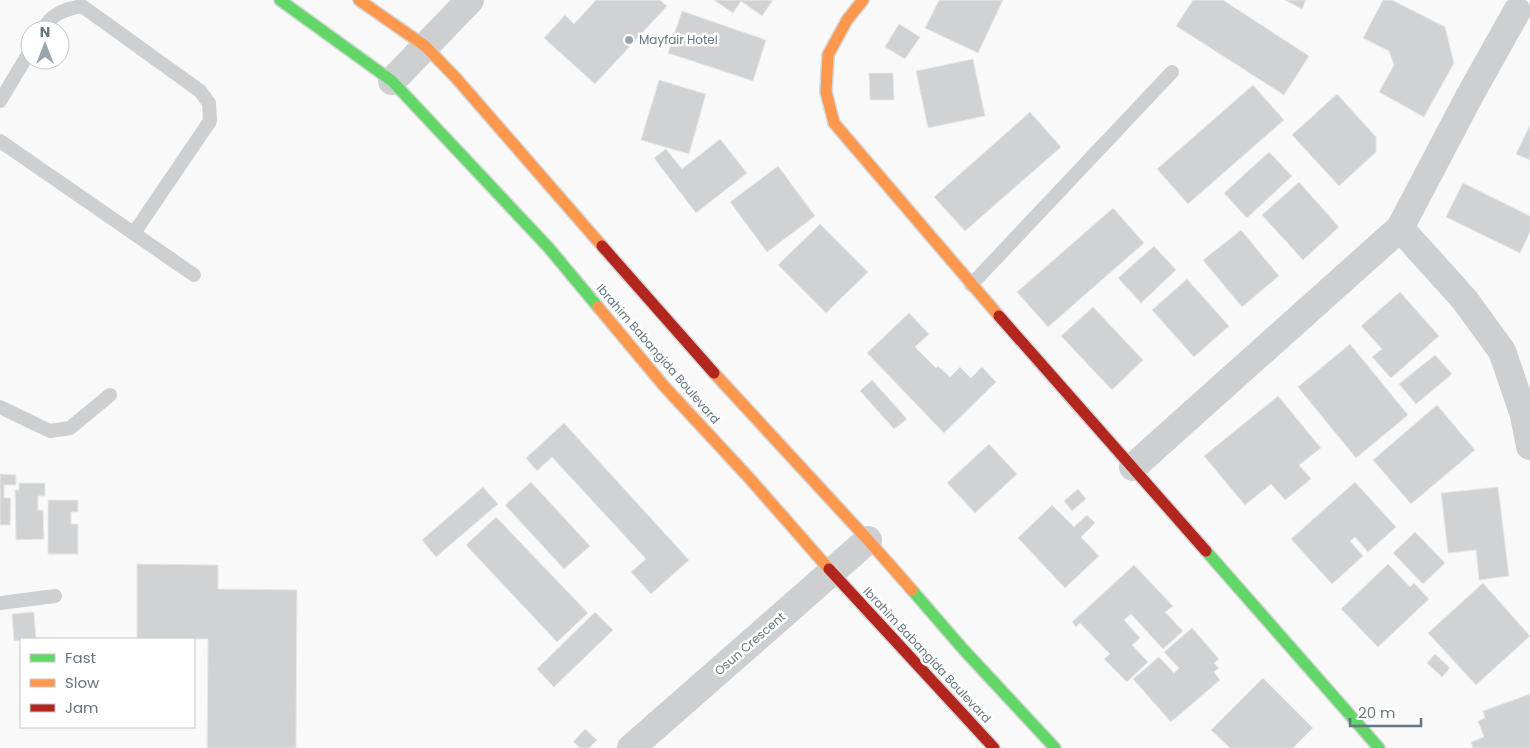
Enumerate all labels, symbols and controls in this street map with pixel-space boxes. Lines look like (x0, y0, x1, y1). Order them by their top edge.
north arrow (20, 20, 70, 70)
text: N (40, 22, 50, 42)
place label: Mayfair Hotel (639, 31, 718, 48)
marker: Mayfair Hotel (623, 34, 635, 46)
street label: Ibrahim Babangida Boulevard (593, 280, 724, 427)
street label: Ibrahim Babangida Boulevard (860, 583, 995, 726)
street label: Osun Crescent (711, 608, 789, 679)
legend (20, 638, 195, 728)
text: Fast (65, 647, 96, 668)
text: Slow (65, 672, 100, 693)
scale bar (1350, 696, 1421, 728)
text: Jam (65, 697, 99, 718)
text: 20 m (1358, 702, 1396, 723)

